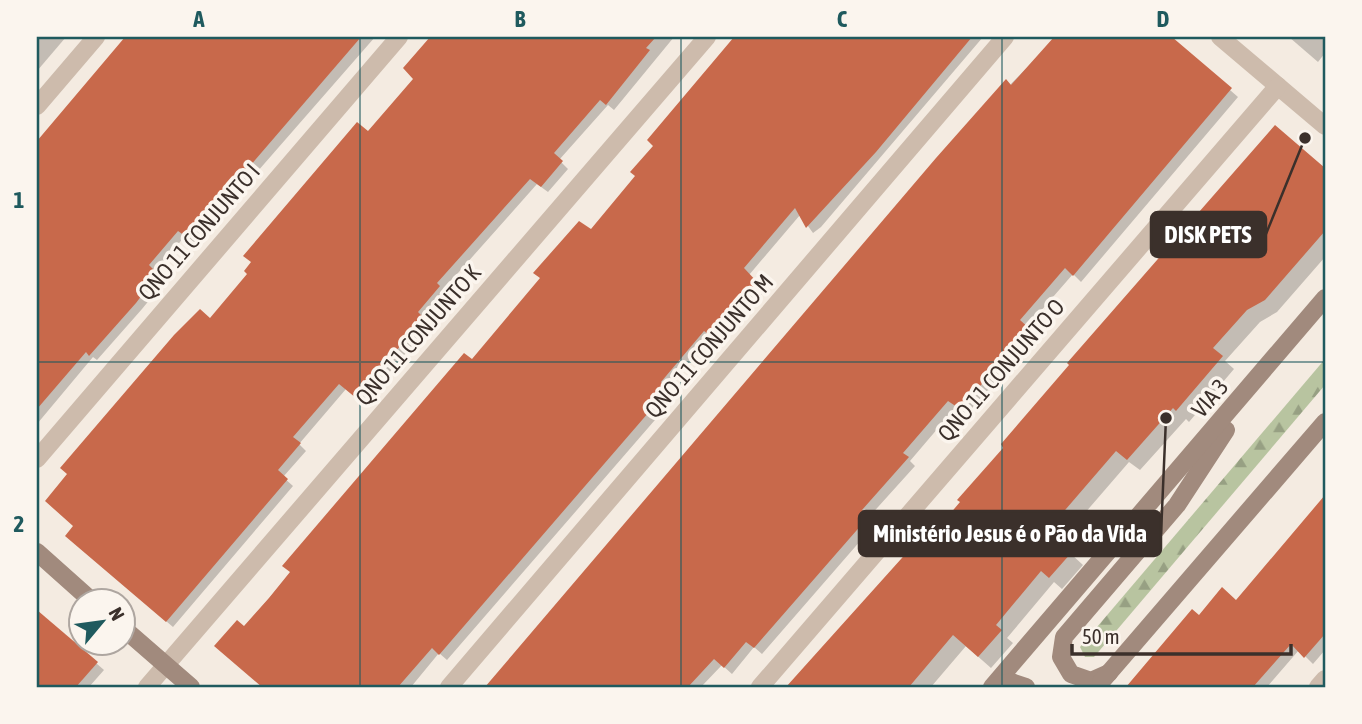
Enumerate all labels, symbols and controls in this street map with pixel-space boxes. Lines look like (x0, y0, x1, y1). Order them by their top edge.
text: A (192, 6, 205, 32)
text: B (515, 6, 526, 32)
text: C (837, 6, 848, 32)
text: D (1157, 6, 1170, 32)
street label: QNO 11 CONJUNTO I (133, 159, 265, 305)
text: 1 (14, 187, 25, 213)
callout: DISK PETS (1151, 212, 1266, 257)
text: DISK PETS (1164, 221, 1252, 248)
street label: QNO 11 CONJUNTO K (350, 259, 486, 410)
street label: QNO 11 CONJUNTO M (640, 269, 778, 423)
street label: QNO 11 CONJUNTO O (932, 294, 1070, 446)
street label: VIA 3 (1186, 373, 1234, 423)
text: 2 (14, 511, 24, 537)
callout: Ministério Jesus é o Pão da Vida (859, 511, 1161, 556)
text: Ministério Jesus é o Pão da Vida (873, 520, 1147, 547)
north arrow (66, 588, 136, 658)
text: N (105, 604, 129, 624)
scale bar (1072, 612, 1290, 656)
text: 50 m (1082, 624, 1120, 648)

